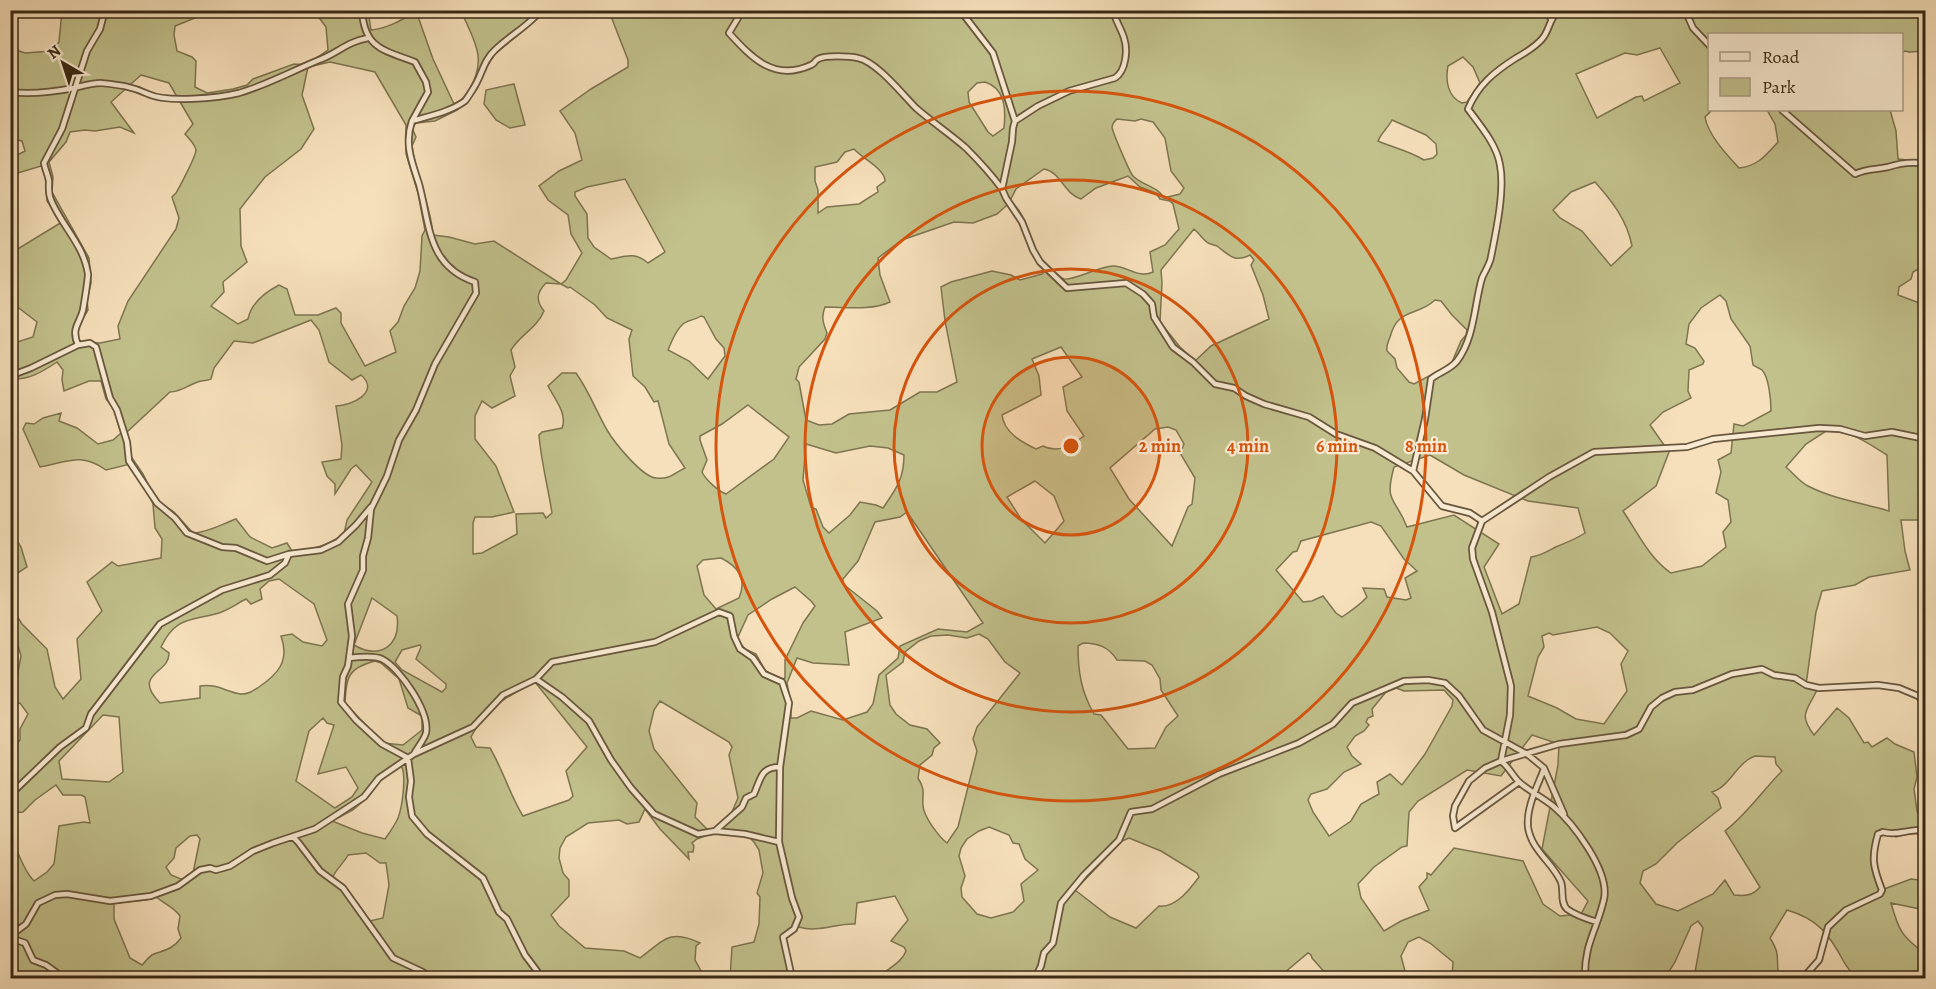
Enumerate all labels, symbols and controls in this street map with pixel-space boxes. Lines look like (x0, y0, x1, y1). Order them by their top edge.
north arrow (33, 33, 93, 93)
legend (1708, 33, 1903, 111)
text: N (43, 40, 66, 64)
text: Road (1762, 45, 1800, 69)
text: Park (1762, 75, 1796, 99)
text: 2 min (1139, 434, 1181, 458)
text: 4 min (1227, 434, 1269, 458)
text: 6 min (1316, 434, 1358, 458)
text: 8 min (1405, 434, 1447, 458)
centre of rings (1061, 436, 1081, 456)

